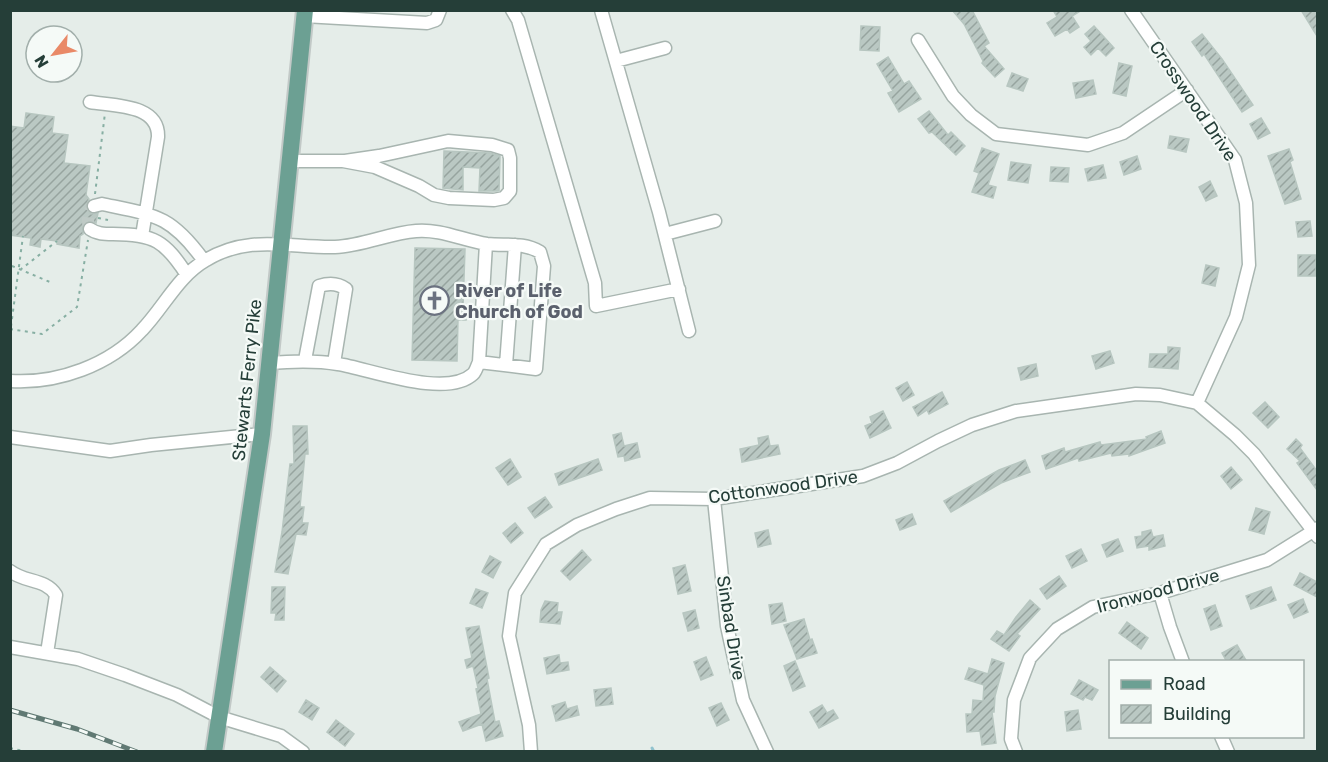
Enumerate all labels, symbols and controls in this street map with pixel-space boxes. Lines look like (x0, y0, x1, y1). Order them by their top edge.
north arrow (24, 24, 84, 84)
street label: Crosswood Drive (1145, 37, 1241, 165)
text: N (30, 52, 53, 71)
place label: River of Life Church of God (455, 280, 583, 323)
church icon: River of Life Church of God (418, 285, 450, 317)
street label: Stewarts Ferry Pike (228, 298, 266, 462)
street label: Cottonwood Drive (707, 466, 859, 508)
street label: Ironwood Drive (1094, 564, 1222, 618)
street label: Sinbad Drive (712, 574, 750, 682)
legend (1109, 660, 1304, 738)
text: Road (1163, 673, 1206, 695)
text: Building (1163, 703, 1231, 725)

